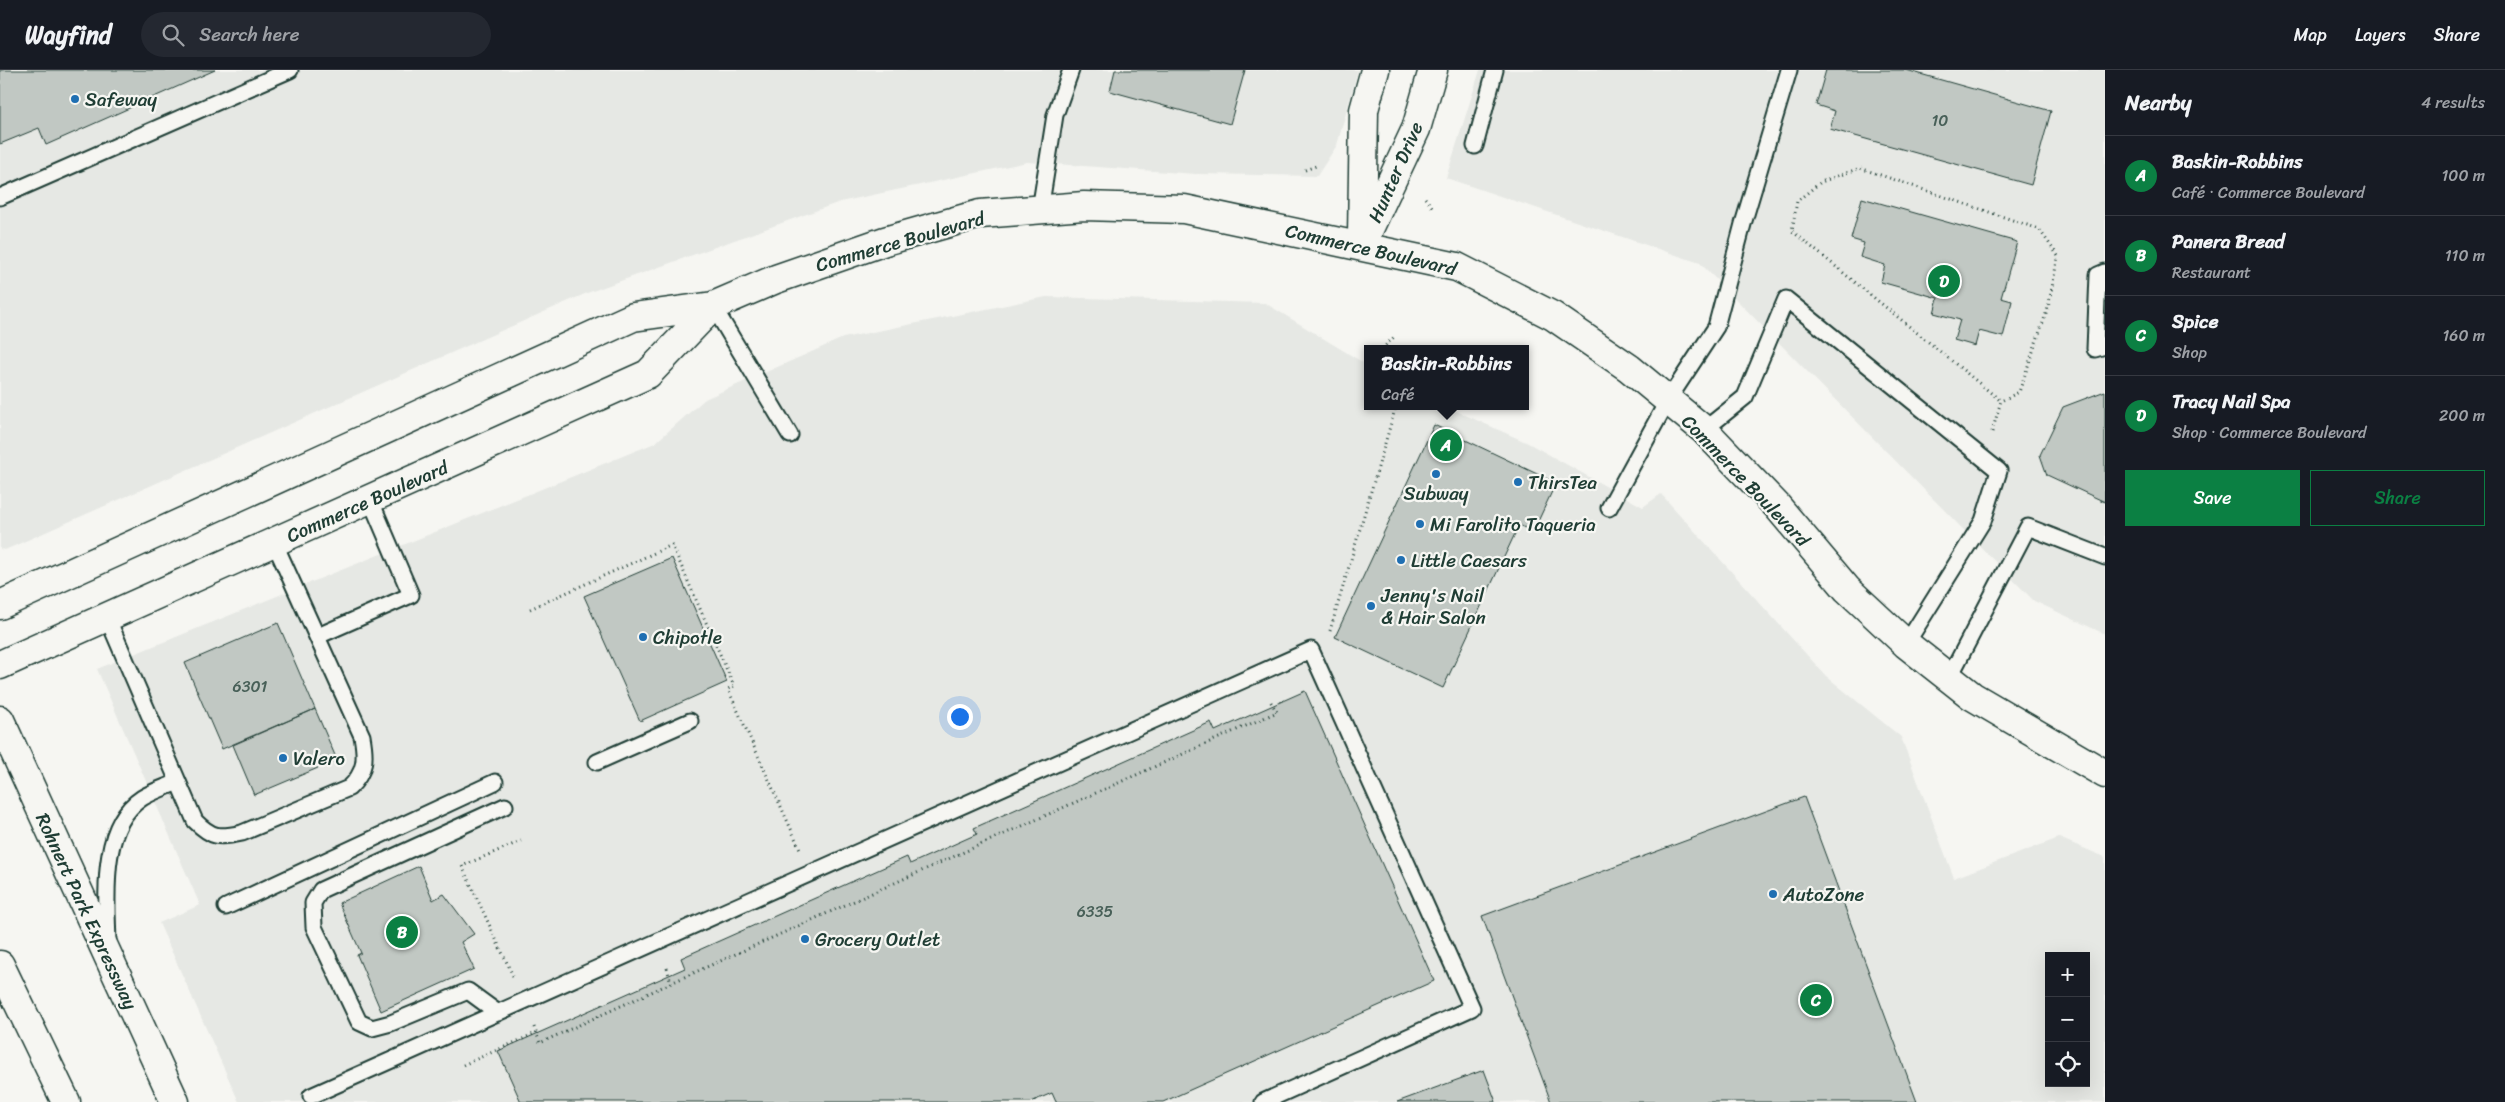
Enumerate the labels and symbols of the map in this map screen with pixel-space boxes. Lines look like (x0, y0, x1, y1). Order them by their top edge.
place label: Safeway (85, 83, 157, 116)
marker: Safeway (69, 93, 81, 105)
house number: 10 (1932, 106, 1948, 135)
street label: Hunter Drive (1358, 116, 1433, 228)
street label: Commerce Boulevard (812, 201, 989, 281)
street label: Commerce Boulevard (1282, 214, 1461, 285)
pin: D (1928, 262, 1960, 300)
street label: Commerce Boulevard (1673, 406, 1819, 555)
pin: A (1430, 426, 1462, 464)
street label: Commerce Boulevard (281, 451, 454, 552)
place label: ThirsTea (1528, 466, 1597, 499)
marker: Subway (1430, 468, 1442, 480)
marker: ThirsTea (1512, 476, 1524, 488)
place label: Subway (1404, 477, 1469, 510)
place label: Mi Farolito Taqueria (1430, 508, 1596, 541)
marker: Mi Farolito Taqueria (1414, 518, 1426, 530)
place label: Little Caesars (1411, 544, 1527, 577)
marker: Little Caesars (1395, 554, 1407, 566)
place label: Jenny's Nail & Hair Salon (1380, 579, 1486, 634)
marker: Jenny's Nail & Hair Salon (1365, 600, 1377, 612)
place label: Chipotle (653, 621, 722, 654)
marker: Chipotle (637, 631, 649, 643)
house number: 6301 (233, 672, 268, 701)
your location (947, 704, 973, 730)
place label: Valero (293, 742, 345, 775)
marker: Valero (277, 752, 289, 764)
street label: Rohnert Park Expressway (26, 807, 147, 1015)
place label: AutoZone (1782, 878, 1865, 911)
marker: AutoZone (1767, 888, 1779, 900)
house number: 6335 (1077, 897, 1113, 926)
pin: B (386, 913, 418, 951)
place label: Grocery Outlet (815, 923, 940, 956)
marker: Grocery Outlet (799, 933, 811, 945)
pin: C (1800, 981, 1832, 1019)

